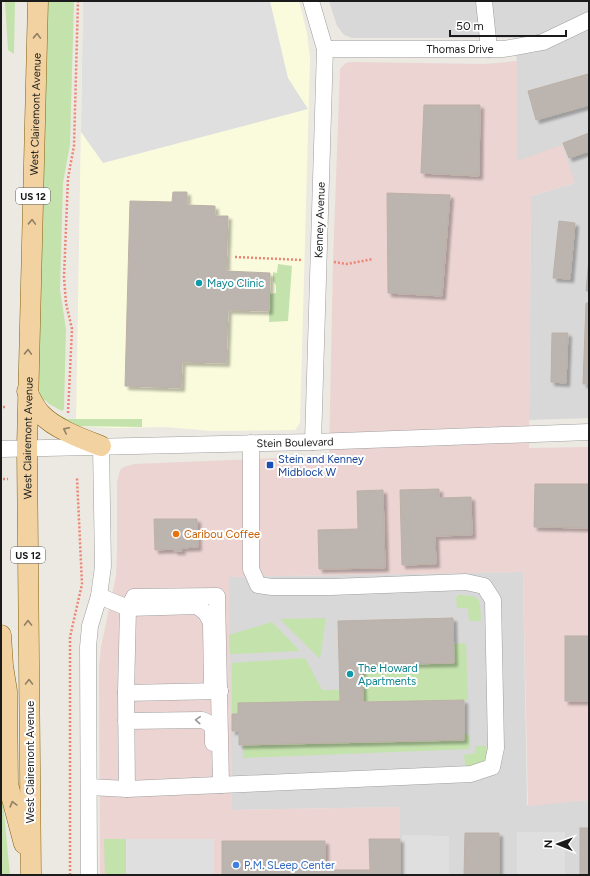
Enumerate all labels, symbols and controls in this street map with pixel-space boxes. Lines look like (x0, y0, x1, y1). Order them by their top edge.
scale bar (450, 12, 566, 38)
text: 50 m (456, 19, 484, 33)
one-way arrow (33, 33, 41, 39)
street label: Thomas Drive (427, 43, 493, 56)
street label: West Clairemont Avenue (27, 53, 43, 176)
street label: Kenney Avenue (312, 182, 328, 258)
road number: US 12 (16, 188, 50, 204)
one-way arrow (28, 219, 36, 225)
place label: Mayo Clinic (207, 277, 264, 290)
marker: Mayo Clinic (194, 278, 204, 288)
one-way arrow (24, 349, 33, 355)
street label: West Clairemont Avenue (20, 377, 35, 499)
one-way arrow (63, 427, 70, 435)
street label: Stein Boulevard (256, 435, 334, 450)
place label: Stein and Kenney Midblock W (278, 453, 364, 479)
marker: Stein and Kenney Midblock W (265, 460, 275, 470)
place label: Caribou Coffee (184, 528, 260, 541)
marker: Caribou Coffee (171, 529, 181, 539)
road number: US 12 (11, 547, 45, 563)
one-way arrow (24, 620, 32, 626)
place label: The Howard Apartments (358, 662, 418, 688)
marker: The Howard Apartments (345, 669, 355, 679)
one-way arrow (25, 679, 33, 685)
street label: West Clairemont Avenue (24, 701, 37, 823)
one-way arrow (195, 716, 201, 725)
one-way arrow (9, 801, 17, 807)
north arrow (538, 824, 578, 864)
text: N (542, 839, 555, 848)
place label: P.M. SLeep Center (244, 859, 335, 872)
marker: P.M. SLeep Center (231, 860, 241, 870)

